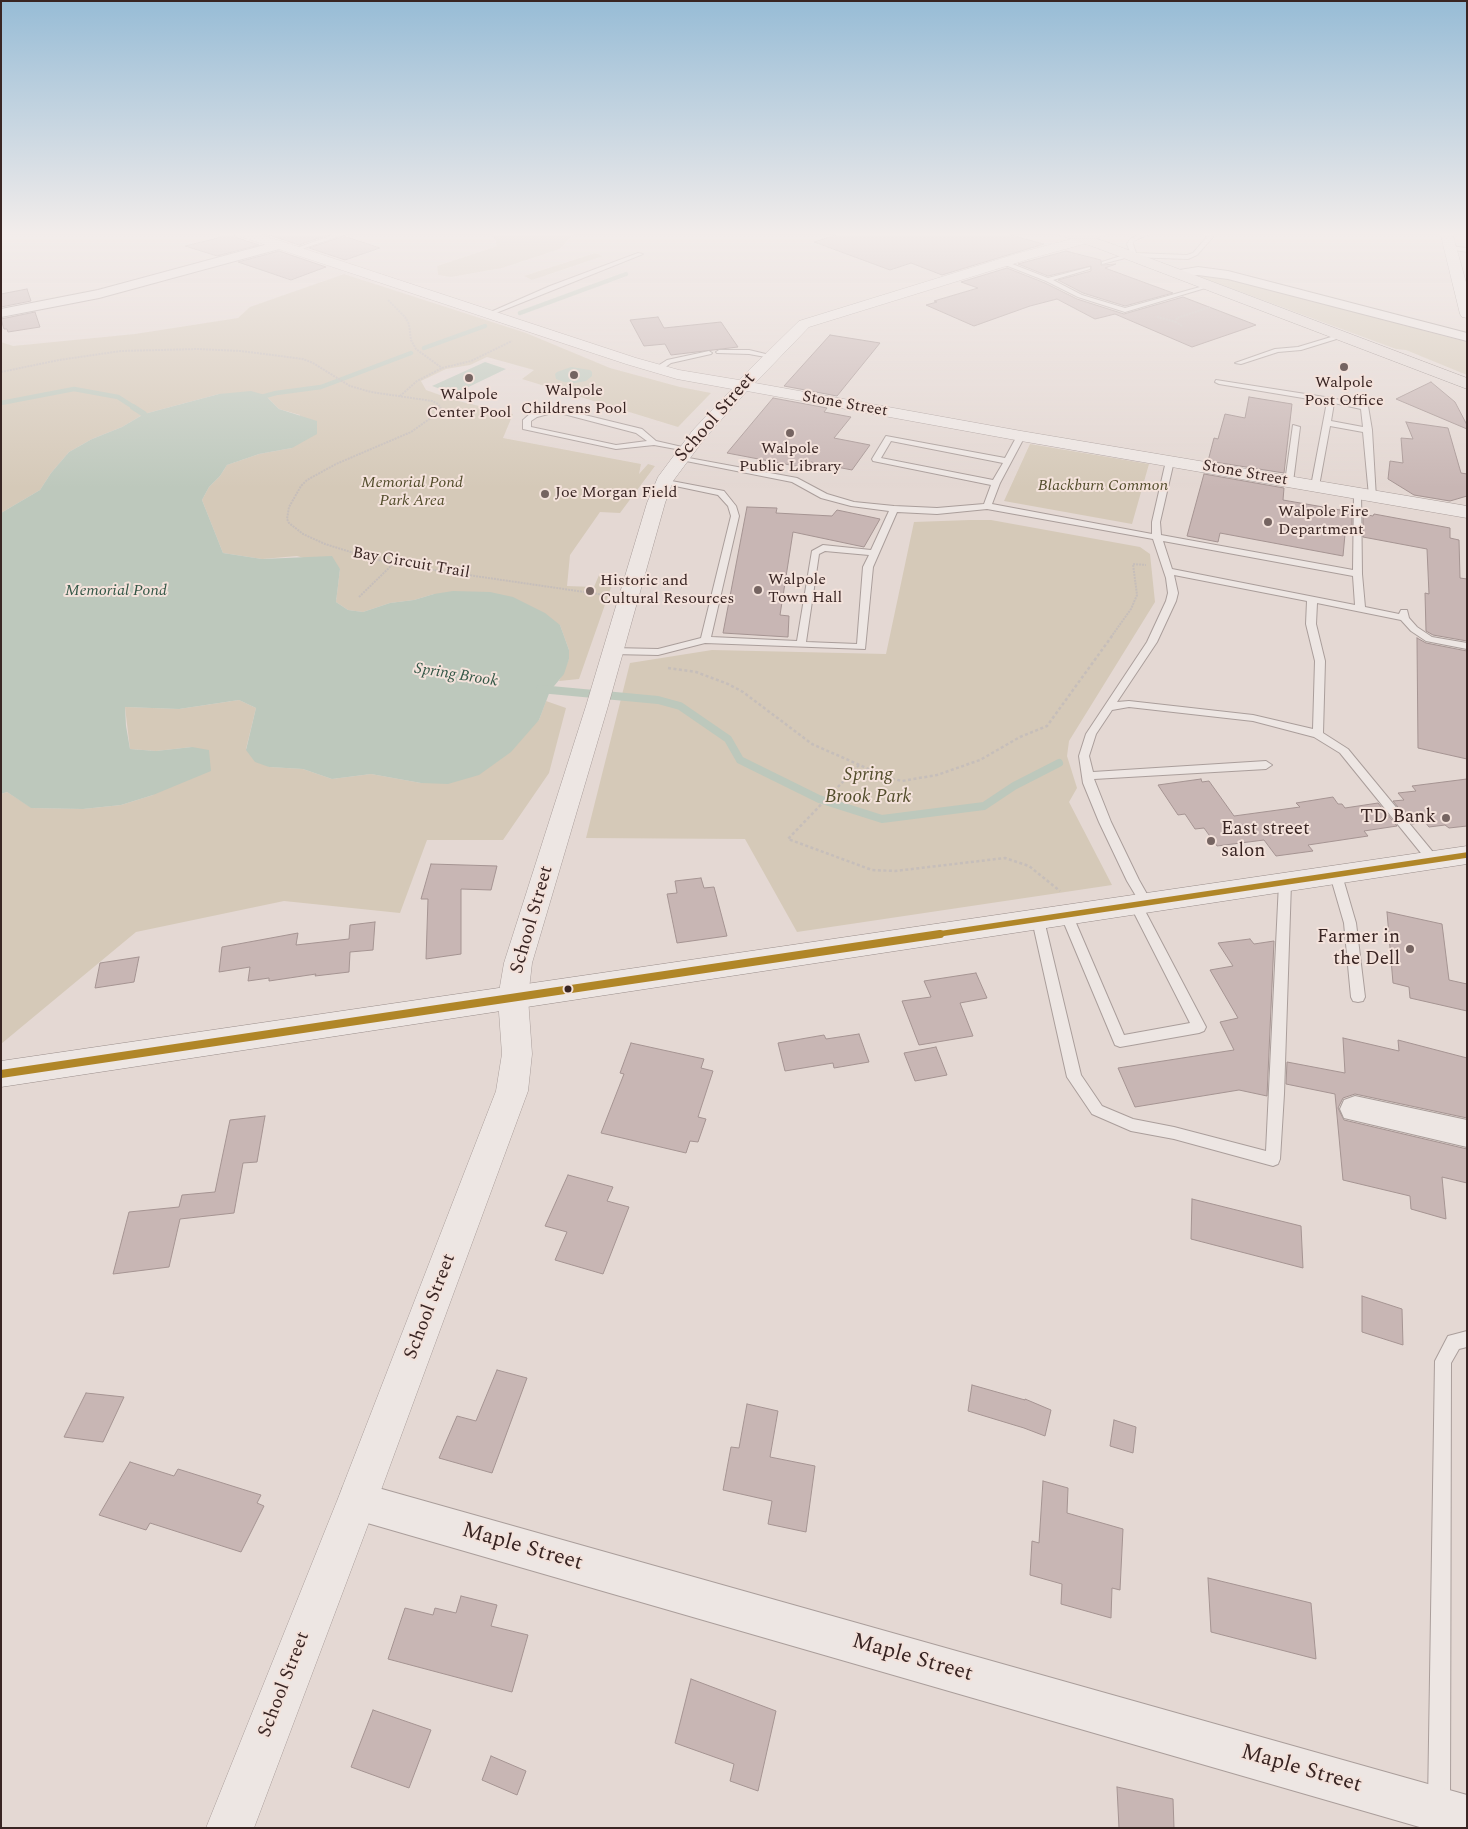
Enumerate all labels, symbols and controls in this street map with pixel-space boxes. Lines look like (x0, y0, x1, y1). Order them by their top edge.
marker: Walpole Post Office (1338, 361, 1350, 373)
street label: School Street (671, 368, 761, 468)
marker: Walpole Childrens Pool (568, 369, 580, 381)
marker: Walpole Center Pool (463, 372, 475, 384)
place label: Walpole Post Office (1304, 374, 1384, 412)
place label: Walpole Childrens Pool (521, 382, 627, 420)
place label: Walpole Center Pool (427, 386, 511, 424)
street label: Stone Street (801, 388, 889, 422)
marker: Walpole Public Library (784, 427, 796, 439)
place label: Walpole Public Library (739, 440, 841, 478)
street label: Stone Street (1201, 457, 1289, 491)
park label: Memorial Pond Park Area (361, 474, 463, 512)
park label: Blackburn Common (1038, 477, 1168, 497)
place label: Joe Morgan Field (555, 484, 677, 504)
marker: Joe Morgan Field (539, 488, 551, 500)
place label: Walpole Fire Department (1278, 503, 1369, 541)
marker: Walpole Fire Department (1262, 516, 1274, 528)
street label: Bay Circuit Trail (351, 544, 471, 584)
place label: Walpole Town Hall (768, 571, 842, 609)
place label: Historic and Cultural Resources (600, 572, 734, 610)
water label: Memorial Pond (65, 582, 167, 602)
marker: Walpole Town Hall (752, 584, 764, 596)
marker: Historic and Cultural Resources (584, 585, 596, 597)
water label: Spring Brook (413, 660, 499, 692)
park label: Spring Brook Park (825, 765, 911, 809)
place label: TD Bank (1360, 807, 1436, 829)
marker: TD Bank (1440, 812, 1452, 824)
place label: East street salon (1221, 819, 1310, 863)
marker: East street salon (1205, 835, 1217, 847)
street label: School Street (507, 863, 559, 977)
place label: Farmer in the Dell (1317, 927, 1400, 971)
marker: Farmer in the Dell (1404, 943, 1416, 955)
unlabelled marker (563, 984, 573, 994)
street label: School Street (400, 1251, 462, 1363)
street label: Maple Street (458, 1518, 586, 1578)
street label: School Street (254, 1629, 316, 1741)
street label: Maple Street (848, 1629, 976, 1689)
street label: Maple Street (1237, 1740, 1365, 1800)

